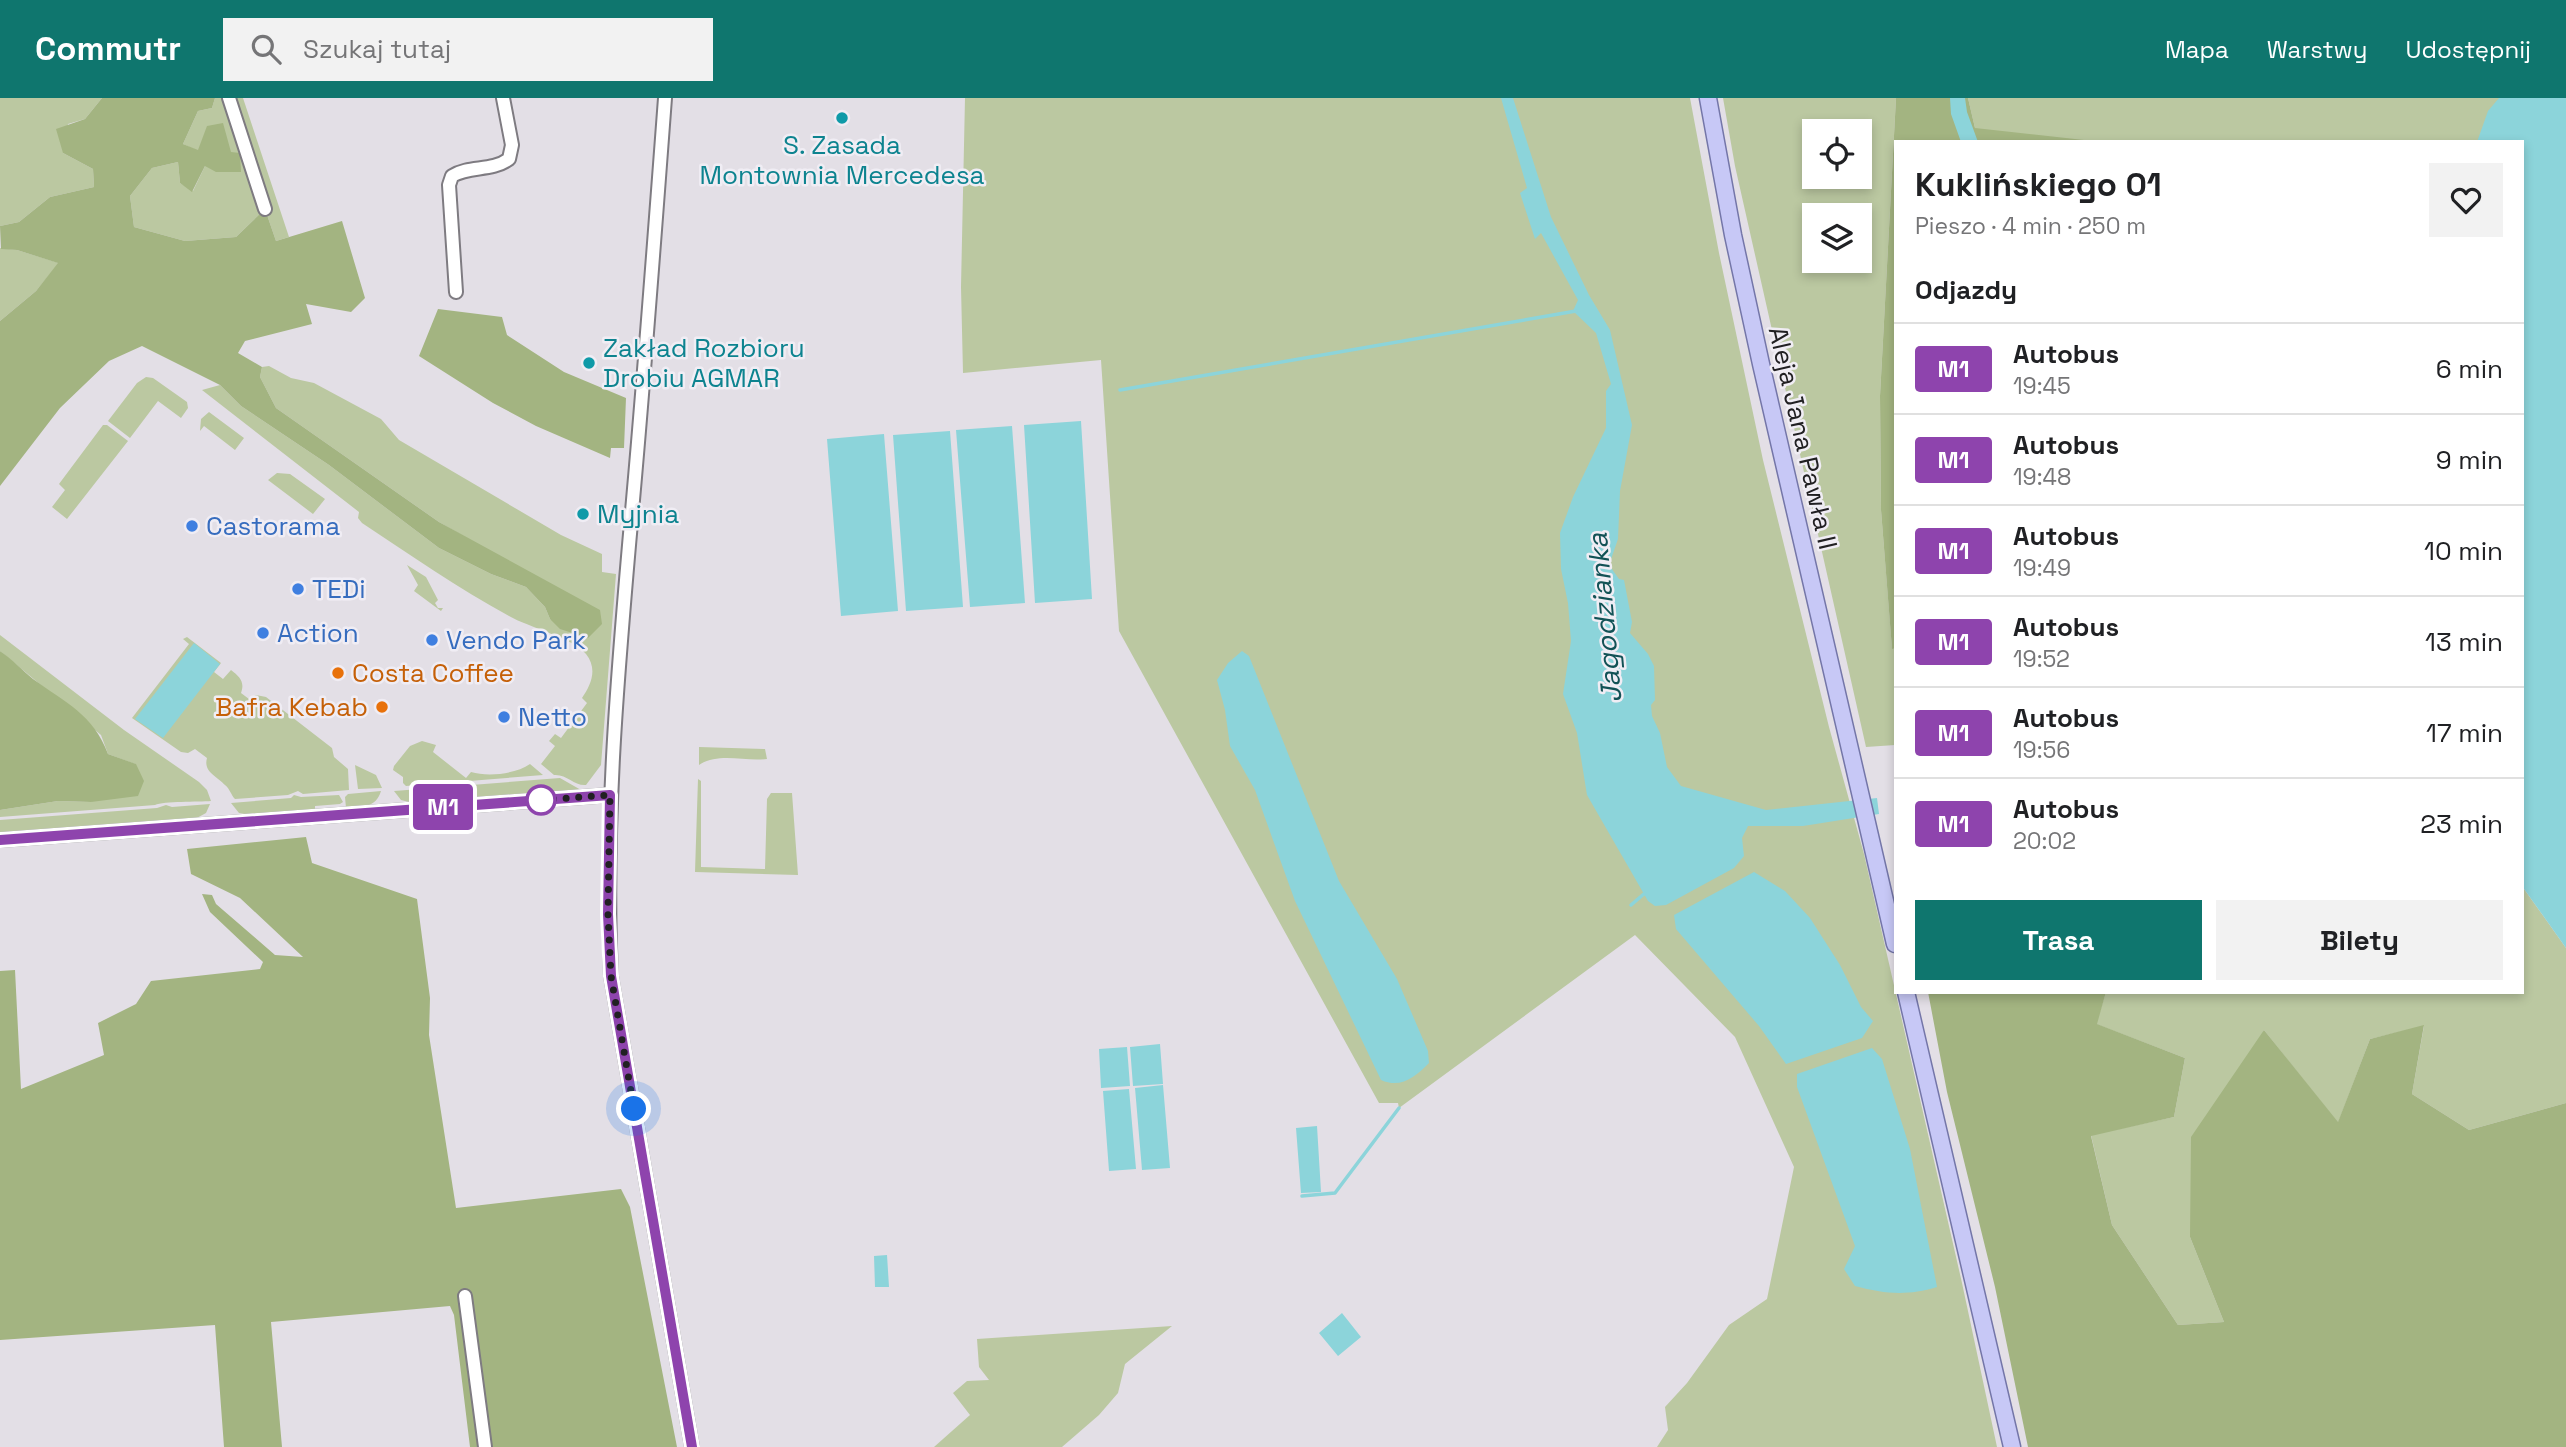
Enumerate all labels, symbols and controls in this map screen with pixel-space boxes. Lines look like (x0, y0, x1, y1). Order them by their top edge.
search box (223, 18, 713, 81)
text: Commutr (35, 28, 181, 70)
icon: search (247, 30, 285, 68)
text: Szukaj tutaj (303, 32, 451, 66)
text: Mapa (2165, 34, 2229, 65)
text: Warstwy (2267, 34, 2368, 65)
text: Udostępnij (2406, 34, 2531, 65)
marker: S. Zasada Montownia Mercedesa (834, 110, 850, 126)
map controls (1802, 119, 1872, 273)
button: locate (1802, 119, 1872, 189)
place label: S. Zasada Montownia Mercedesa (699, 128, 985, 192)
button: heart (2429, 163, 2503, 237)
text: Kuklińskiego 01 (1915, 164, 2162, 206)
button: layers (1802, 203, 1872, 273)
text: Pieszo · 4 min · 250 m (1915, 211, 2146, 241)
text: Odjazdy (1915, 273, 2017, 307)
street label: Aleja Jana Pawła II (1761, 323, 1845, 553)
place label: Zakład Rozbioru Drobiu AGMAR (603, 331, 805, 395)
text: Autobus (2013, 337, 2119, 371)
text: 6 min (2436, 352, 2503, 386)
text: M1 (1937, 353, 1970, 384)
marker: Zakład Rozbioru Drobiu AGMAR (581, 355, 597, 371)
text: 19:45 (2013, 371, 2071, 401)
text: Autobus (2013, 428, 2119, 462)
text: 9 min (2436, 443, 2503, 477)
text: M1 (1937, 444, 1970, 475)
text: 19:48 (2013, 462, 2071, 492)
place label: Myjnia (597, 497, 679, 531)
marker: Myjnia (575, 506, 591, 522)
place label: Castorama (206, 509, 340, 543)
marker: Castorama (184, 518, 200, 534)
text: Autobus (2013, 519, 2119, 553)
water label: Jagodzianka (1579, 531, 1629, 705)
text: 10 min (2424, 534, 2503, 568)
text: M1 (1937, 535, 1970, 566)
text: 19:49 (2013, 553, 2071, 583)
place label: TEDi (312, 572, 366, 606)
marker: TEDi (290, 581, 306, 597)
text: Autobus (2013, 610, 2119, 644)
place label: Action (277, 616, 359, 650)
place label: Vendo Park (446, 623, 586, 657)
marker: Action (255, 625, 271, 641)
text: 13 min (2425, 625, 2503, 659)
text: M1 (1937, 626, 1970, 657)
marker: Vendo Park (424, 632, 440, 648)
text: 19:52 (2013, 644, 2070, 674)
place label: Costa Coffee (352, 656, 514, 690)
marker: Costa Coffee (330, 665, 346, 681)
place label: Bafra Kebab (215, 690, 368, 724)
marker: Bafra Kebab (374, 699, 390, 715)
place label: Netto (518, 700, 587, 734)
text: Autobus (2013, 701, 2119, 735)
marker: Netto (496, 709, 512, 725)
text: 17 min (2426, 716, 2503, 750)
text: M1 (1937, 717, 1970, 748)
text: 19:56 (2013, 735, 2070, 765)
line badge: M1 (412, 784, 474, 830)
unlabelled marker (526, 785, 556, 815)
text: M1 (427, 791, 459, 822)
text: Autobus (2013, 792, 2119, 826)
text: 23 min (2420, 807, 2503, 841)
text: M1 (1937, 808, 1970, 839)
text: 20:02 (2013, 826, 2076, 856)
button: Trasa (1915, 900, 2202, 980)
button: Bilety (2216, 900, 2503, 980)
your location (616, 1091, 651, 1126)

